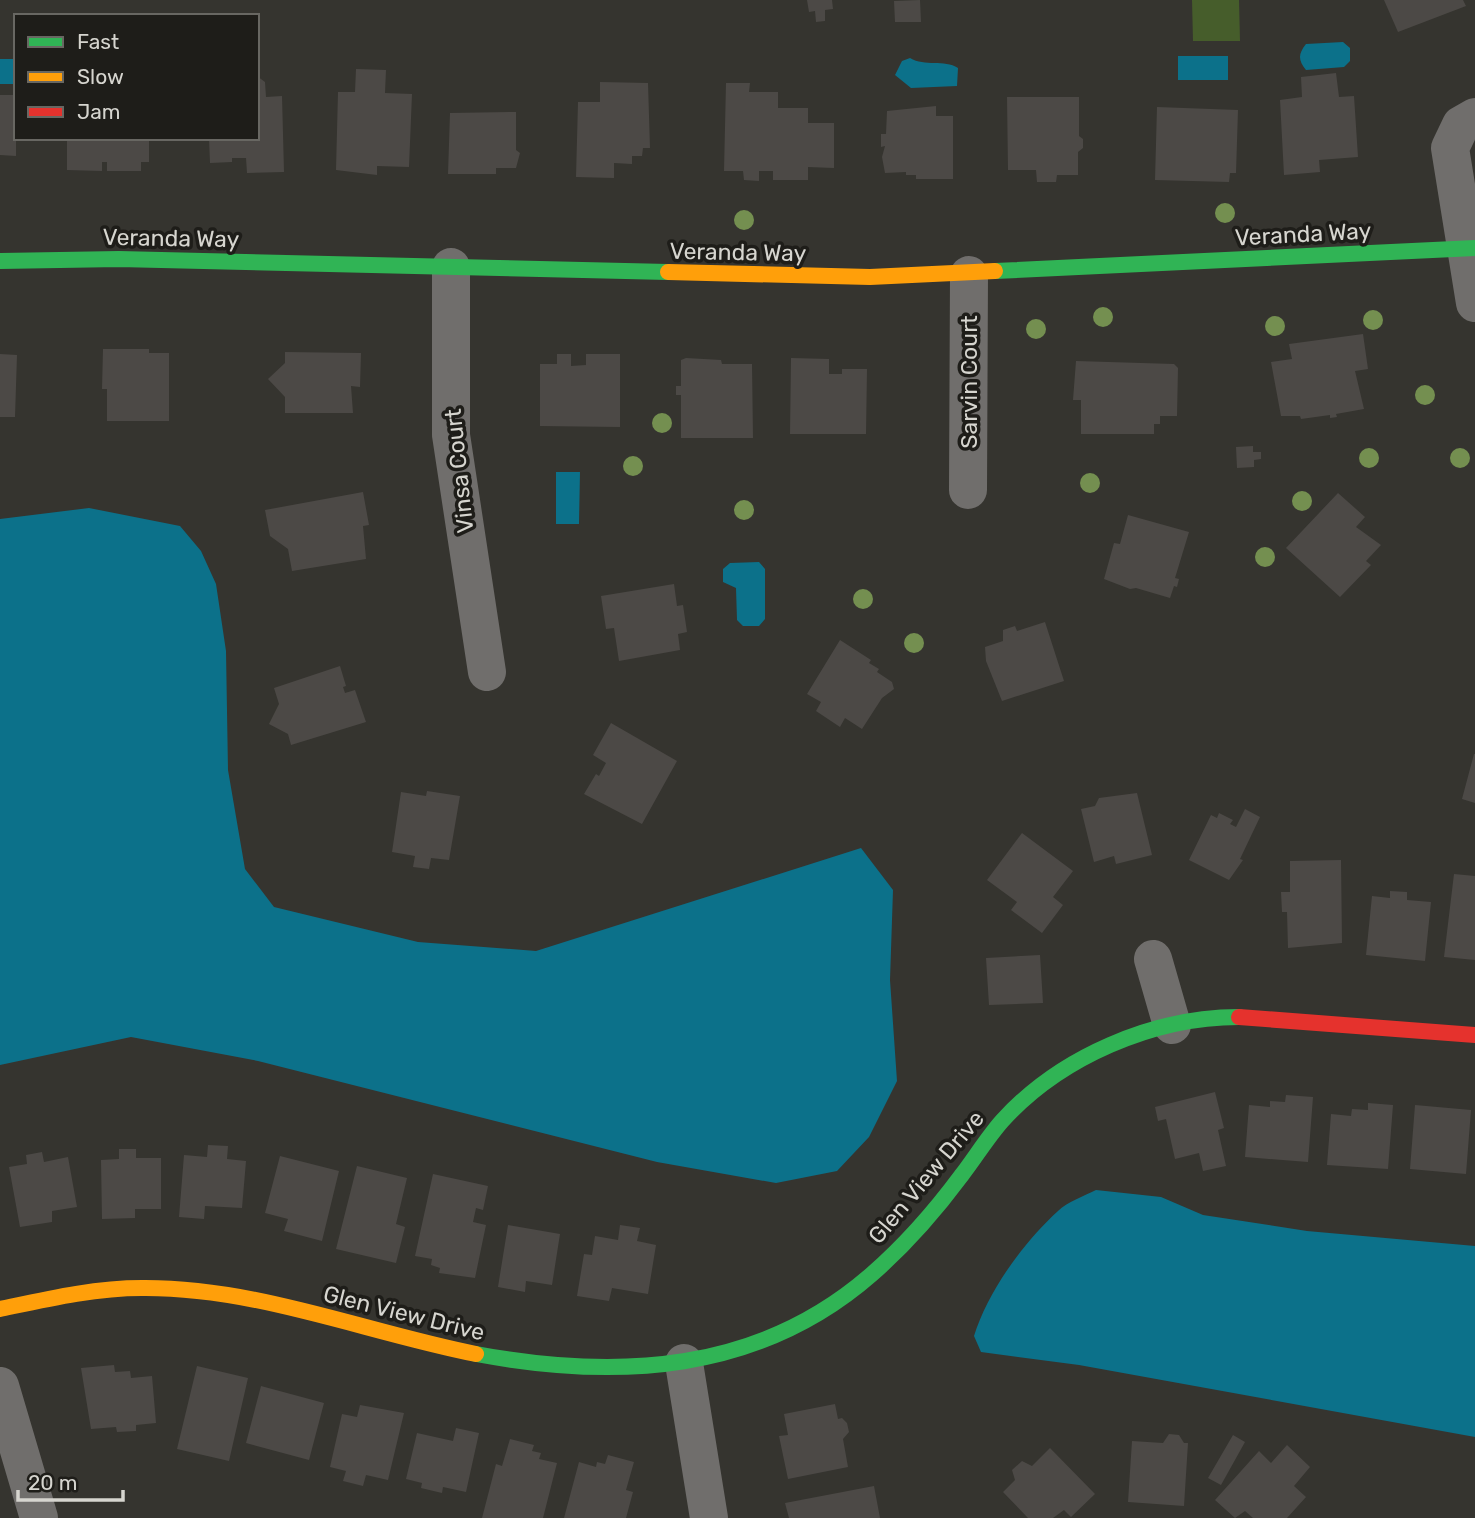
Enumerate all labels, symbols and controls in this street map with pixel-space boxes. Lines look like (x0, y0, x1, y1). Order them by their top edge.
legend (14, 14, 259, 140)
text: Fast (77, 29, 119, 54)
text: Slow (77, 64, 124, 89)
text: Jam (77, 99, 121, 124)
street label: Veranda Way (1234, 216, 1372, 252)
street label: Veranda Way (102, 223, 240, 253)
street label: Veranda Way (669, 237, 807, 267)
street label: Sarvin Court (955, 315, 983, 449)
street label: Vinsa Court (439, 408, 479, 534)
street label: Glen View Drive (862, 1105, 990, 1249)
street label: Glen View Drive (321, 1279, 487, 1347)
scale bar (18, 1458, 122, 1502)
text: 20 m (28, 1470, 77, 1495)

